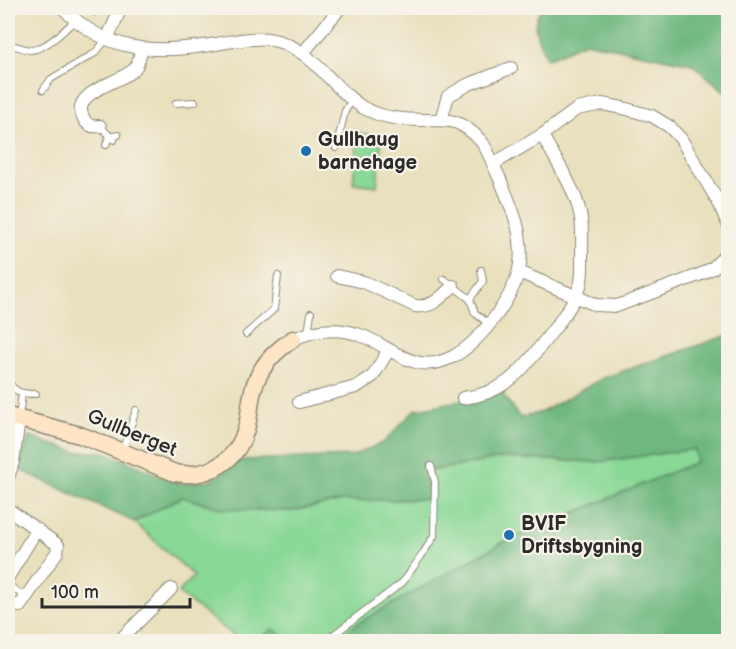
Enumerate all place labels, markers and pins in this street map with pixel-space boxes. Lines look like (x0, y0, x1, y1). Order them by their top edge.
place label: Gullhaug barnehage (318, 128, 417, 175)
marker: Gullhaug barnehage (299, 144, 313, 158)
place label: BVIF Driftsbygning (521, 512, 642, 559)
marker: BVIF Driftsbygning (502, 528, 516, 542)

